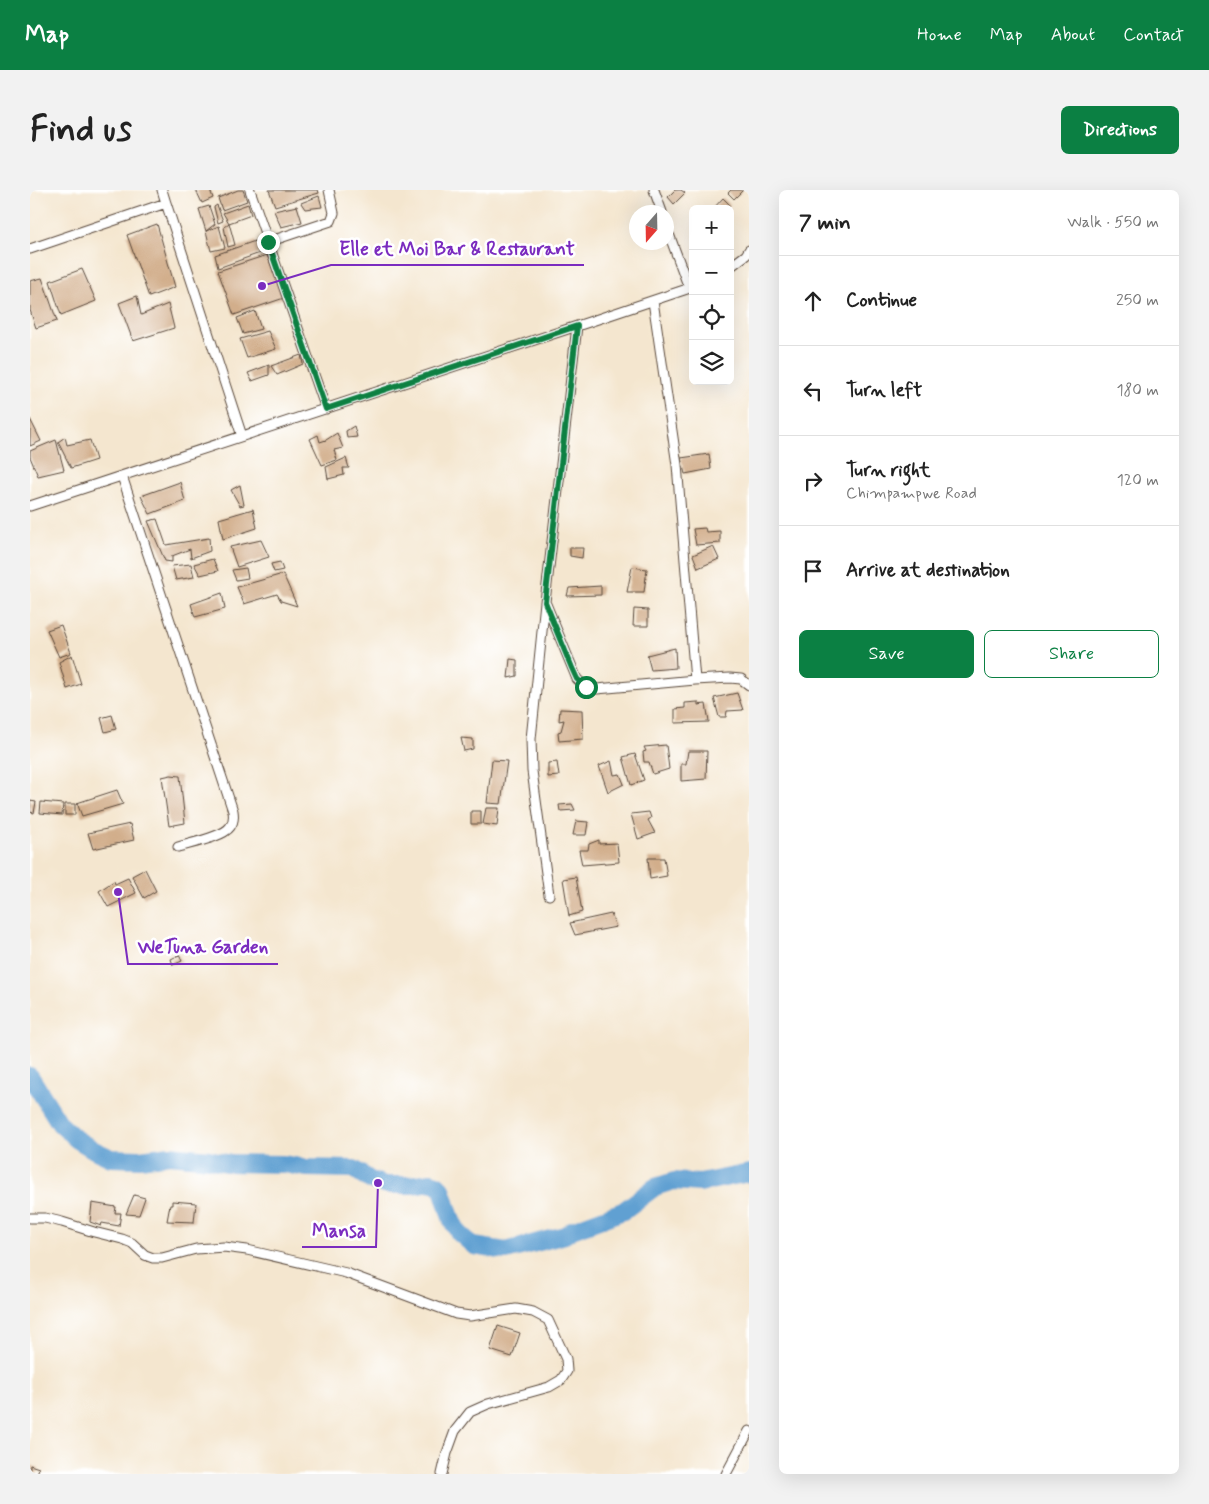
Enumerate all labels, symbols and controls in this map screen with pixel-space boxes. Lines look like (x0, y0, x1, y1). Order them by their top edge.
text: Map (25, 20, 69, 51)
text: Home (917, 23, 962, 47)
text: Map (990, 23, 1023, 47)
text: About (1051, 23, 1095, 47)
text: Contact (1123, 23, 1184, 47)
button: Directions (1061, 106, 1179, 154)
text: Find us (30, 107, 132, 153)
north arrow (629, 205, 674, 250)
map controls (689, 205, 734, 385)
button: + (689, 205, 734, 250)
text: 7 min (799, 209, 851, 237)
text: Walk · 550 m (1067, 212, 1159, 233)
route end (257, 231, 280, 254)
callout: Elle et Moi Bar & Restaurant (331, 231, 584, 265)
text: Elle et Moi Bar & Restaurant (339, 237, 575, 262)
button: − (689, 250, 734, 295)
icon: ahead (799, 287, 827, 315)
text: Continue (846, 288, 917, 313)
text: 250 m (1116, 290, 1159, 311)
button: locate (689, 295, 734, 340)
button: layers (689, 340, 734, 385)
icon: left (799, 377, 827, 405)
text: Turn left (846, 378, 922, 403)
text: 180 m (1116, 380, 1159, 401)
text: Turn right (846, 458, 930, 483)
icon: right (799, 467, 827, 495)
text: 120 m (1117, 470, 1159, 491)
text: Chimpampwe Road (846, 483, 977, 504)
icon: arrive (799, 557, 827, 585)
text: Arrive at destination (846, 558, 1010, 583)
button: Save (799, 630, 974, 678)
button: Share (984, 630, 1159, 678)
route start (575, 676, 598, 699)
callout: WeTuna Garden (128, 930, 278, 964)
text: WeTuna Garden (137, 935, 269, 960)
callout: Mansa (302, 1213, 376, 1247)
text: Mansa (312, 1219, 366, 1244)

